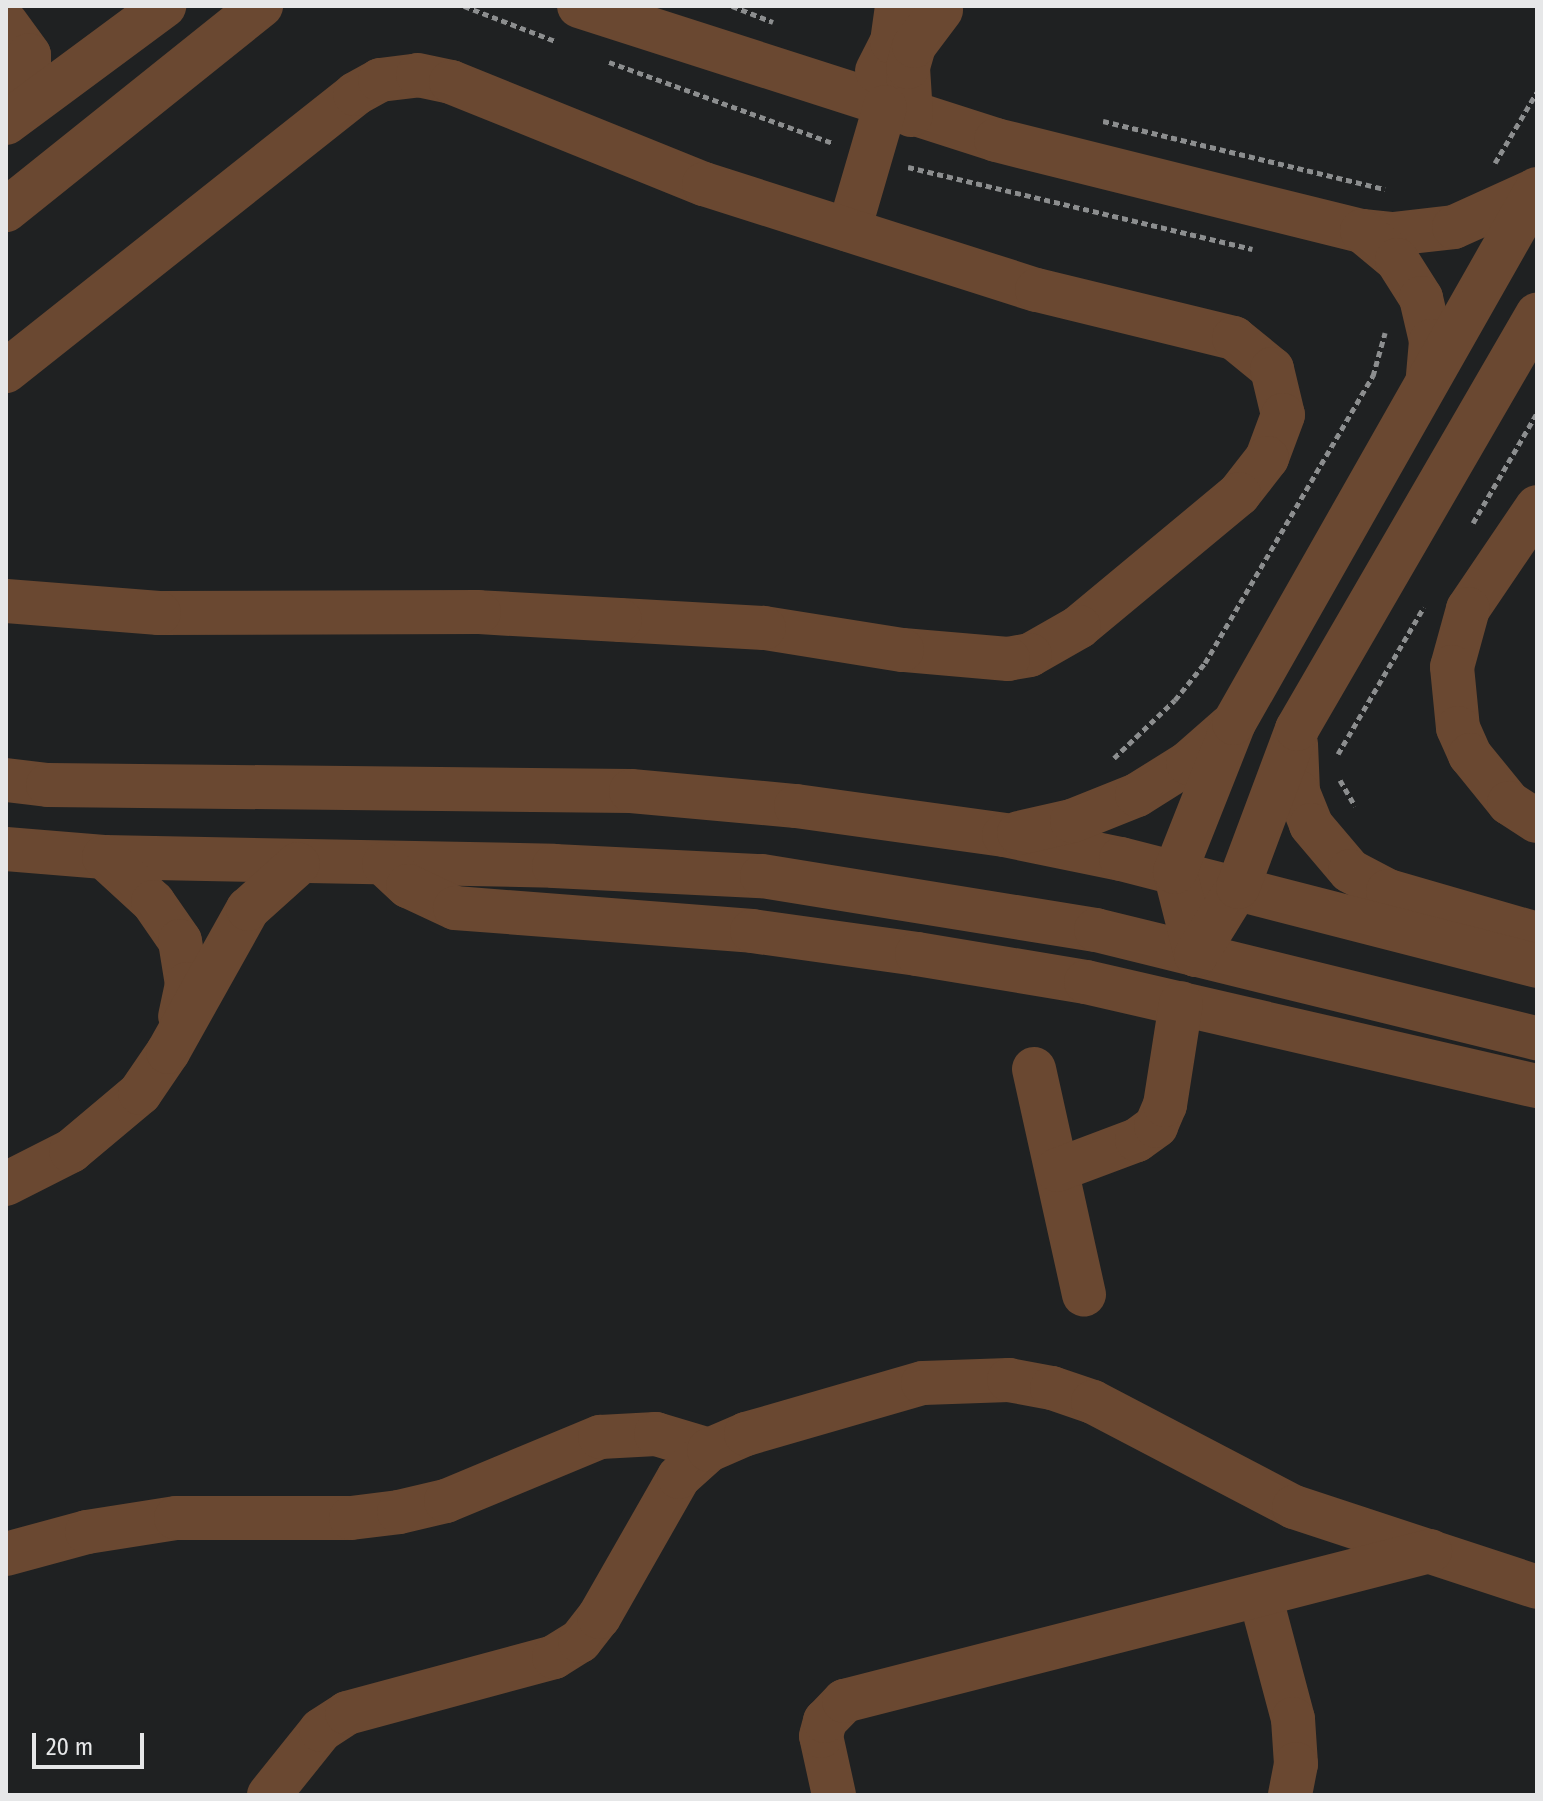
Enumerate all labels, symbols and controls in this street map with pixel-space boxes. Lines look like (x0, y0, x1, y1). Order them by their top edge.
scale bar (36, 1717, 148, 1767)
text: 20 m (46, 1733, 93, 1761)

